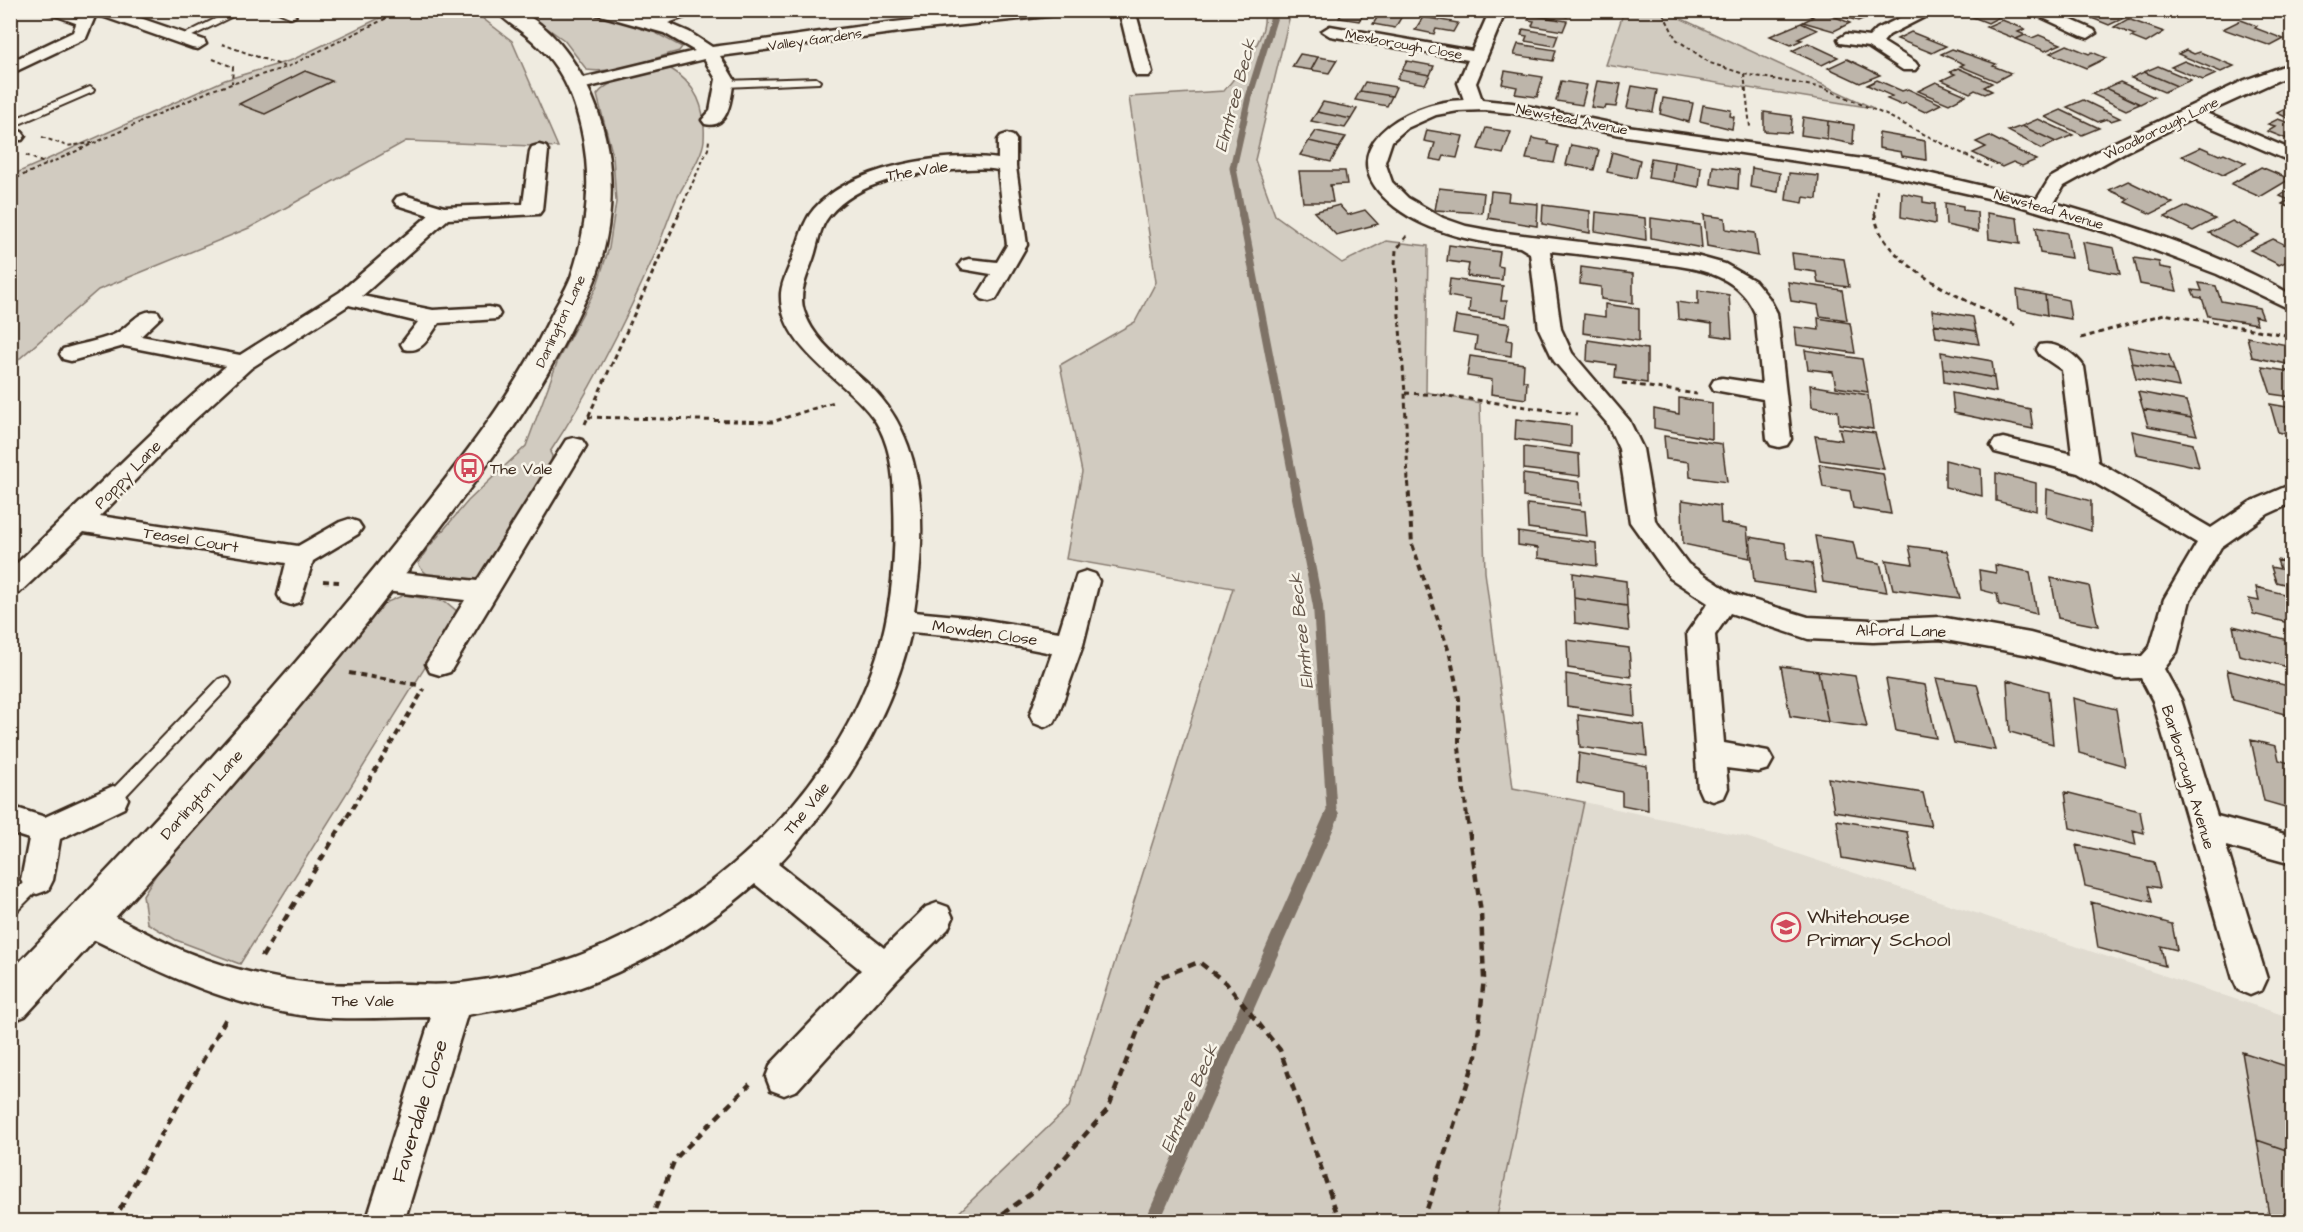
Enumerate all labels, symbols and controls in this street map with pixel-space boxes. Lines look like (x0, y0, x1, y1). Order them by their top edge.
street label: Valley Gardens (767, 24, 863, 56)
street label: Mexborough Close (1344, 25, 1464, 65)
water label: Elmtree Beck (1208, 35, 1263, 155)
street label: Woodborough Lane (2101, 92, 2223, 165)
street label: Newstead Avenue (1514, 99, 1630, 141)
street label: The Vale (885, 155, 950, 187)
street label: Newstead Avenue (1991, 185, 2106, 235)
street label: Darlington Lane (531, 271, 591, 371)
street label: Poppy Lane (89, 435, 167, 515)
bus stop icon: The Vale (453, 452, 485, 484)
place label: The Vale (490, 458, 553, 480)
street label: Teasel Court (142, 522, 241, 558)
water label: Elmtree Beck (1283, 571, 1320, 690)
street label: Mowden Close (931, 615, 1039, 651)
street label: Alford Lane (1856, 619, 1947, 643)
street label: Barlborough Avenue (2155, 703, 2220, 853)
street label: Darlington Lane (155, 745, 249, 845)
street label: The Vale (779, 777, 835, 840)
place label: Whitehouse Primary School (1807, 903, 1951, 955)
school or university icon: Whitehouse Primary School (1770, 911, 1802, 943)
street label: The Vale (332, 990, 394, 1012)
street label: Faverdale Close (385, 1036, 455, 1186)
water label: Elmtree Beck (1154, 1039, 1225, 1156)

